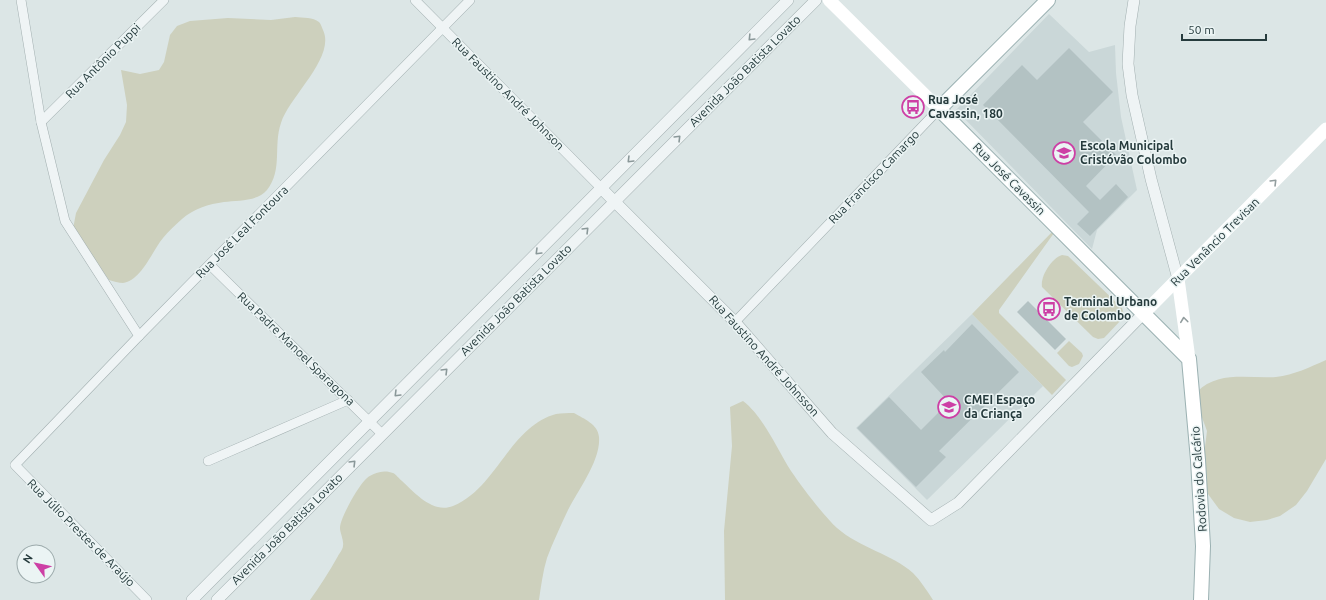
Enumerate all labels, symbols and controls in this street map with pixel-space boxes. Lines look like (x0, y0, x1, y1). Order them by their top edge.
street label: Avenida João Batista Lovato (686, 12, 803, 129)
scale bar (1182, 16, 1266, 42)
street label: Rua Antônio Puppi (63, 21, 143, 101)
text: 50 m (1188, 23, 1215, 36)
one-way arrow (748, 33, 756, 41)
street label: Rua Faustino André Johnson (450, 35, 567, 152)
place label: Rua José Cavassin, 180 (928, 93, 1003, 120)
bus stop icon: Rua José Cavassin, 180 (900, 94, 926, 120)
street label: Rua Francisco Camargo (826, 127, 922, 226)
one-way arrow (673, 135, 681, 143)
place label: Escola Municipal Cristóvão Colombo (1080, 139, 1187, 166)
street label: Rua José Cavassin (971, 140, 1048, 217)
school or university icon: Escola Municipal Cristóvão Colombo (1051, 140, 1077, 166)
one-way arrow (627, 155, 635, 163)
one-way arrow (1269, 179, 1277, 187)
street label: Rua José Leal Fontoura (193, 183, 290, 280)
street label: Rua Venâncio Trevisan (1168, 195, 1262, 289)
one-way arrow (581, 227, 589, 235)
street label: Avenida João Batista Lovato (457, 241, 574, 358)
one-way arrow (535, 247, 543, 255)
street label: Rua Padre Manoel Sparagona (235, 289, 358, 408)
street label: Rua Faustino André Johnsson (707, 293, 822, 419)
place label: Terminal Urbano de Colombo (1064, 295, 1157, 322)
bus stop icon: Terminal Urbano de Colombo (1036, 296, 1062, 322)
one-way arrow (1180, 317, 1189, 323)
one-way arrow (440, 369, 448, 376)
one-way arrow (394, 389, 402, 396)
place label: CMEI Espaço da Criança (964, 393, 1035, 422)
school or university icon: CMEI Espaço da Criança (936, 394, 962, 420)
street label: Rodovia do Calcário (1188, 426, 1209, 532)
one-way arrow (348, 460, 356, 468)
street label: Avenida João Batista Lovato (228, 470, 345, 587)
street label: Rua Júlio Prestes de Araújo (25, 476, 138, 589)
north arrow (16, 544, 56, 584)
text: N (20, 552, 35, 565)

